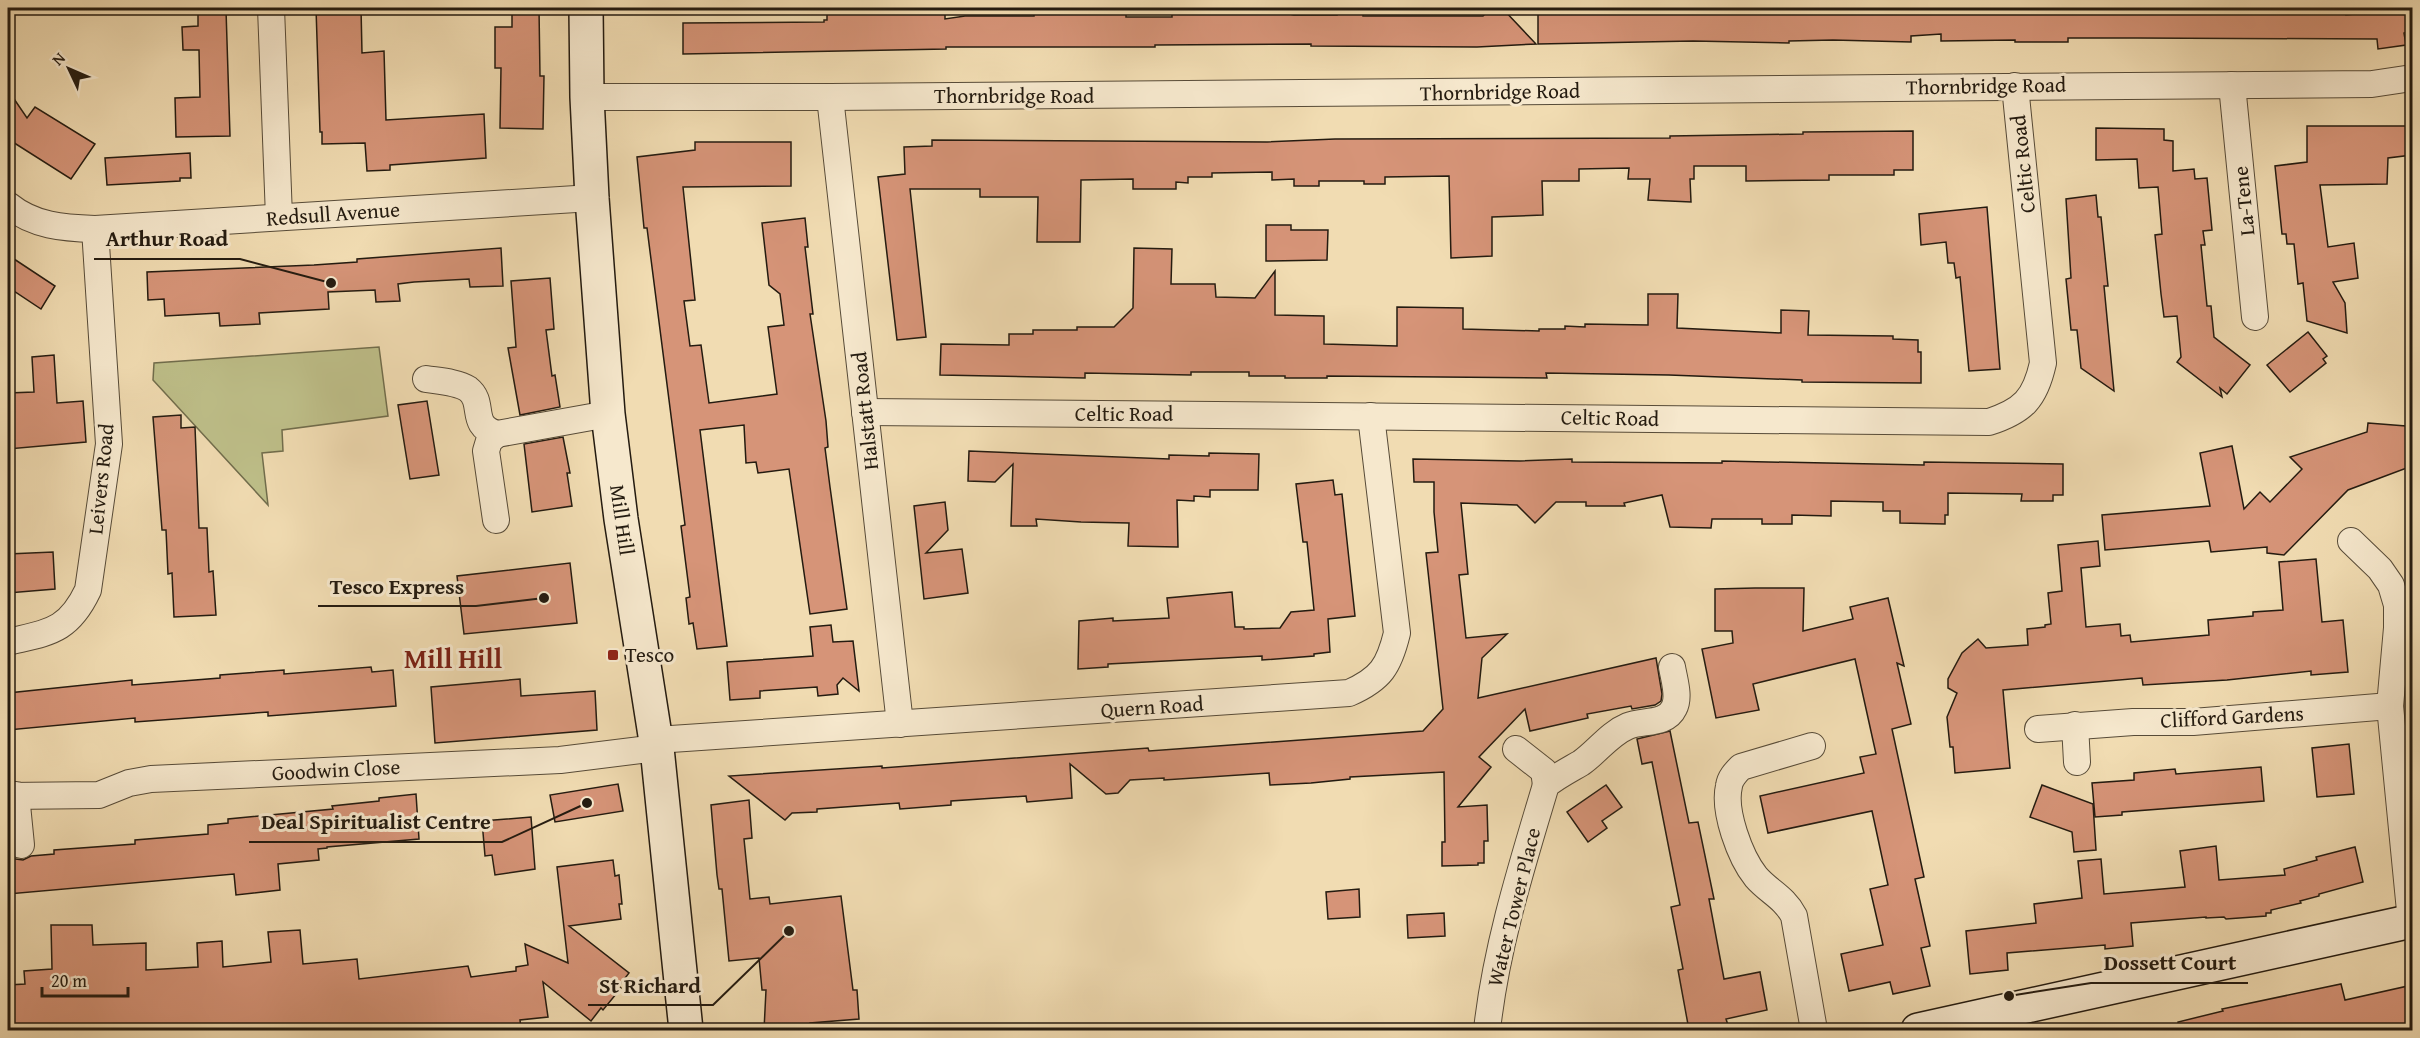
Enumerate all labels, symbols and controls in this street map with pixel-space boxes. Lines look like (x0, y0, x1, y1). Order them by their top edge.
north arrow (39, 39, 99, 99)
text: N (46, 46, 71, 71)
street label: Thornbridge Road (1906, 69, 2067, 102)
street label: Thornbridge Road (1420, 75, 1581, 108)
street label: Thornbridge Road (934, 80, 1095, 111)
street label: Celtic Road (2002, 113, 2043, 215)
street label: La-Tene (2224, 165, 2263, 237)
street label: Redsull Avenue (265, 193, 401, 234)
callout: Arthur Road (94, 219, 240, 259)
text: Arthur Road (106, 222, 229, 254)
street label: Halstatt Road (843, 350, 886, 472)
street label: Celtic Road (1075, 398, 1174, 429)
street label: Celtic Road (1561, 401, 1660, 434)
street label: Leivers Road (79, 421, 122, 536)
street label: Mill Hill (602, 483, 643, 557)
callout: Tesco Express (318, 566, 476, 606)
text: Tesco Express (330, 570, 464, 602)
district label: Mill Hill (404, 638, 502, 678)
place label: Tesco (625, 639, 674, 670)
marker: Tesco (606, 648, 620, 662)
street label: Quern Road (1100, 687, 1205, 726)
street label: Clifford Gardens (2159, 697, 2304, 736)
street label: Goodwin Close (271, 751, 401, 788)
callout: Deal Spiritualist Centre (249, 802, 502, 842)
text: Deal Spiritualist Centre (261, 805, 491, 837)
street label: Water Tower Place (1479, 824, 1548, 990)
callout: Dossett Court (2091, 943, 2248, 983)
text: Dossett Court (2104, 946, 2237, 978)
scale bar (42, 960, 128, 998)
callout: St Richard (588, 965, 713, 1005)
text: 20 m (51, 967, 87, 994)
text: St Richard (599, 969, 701, 1001)

